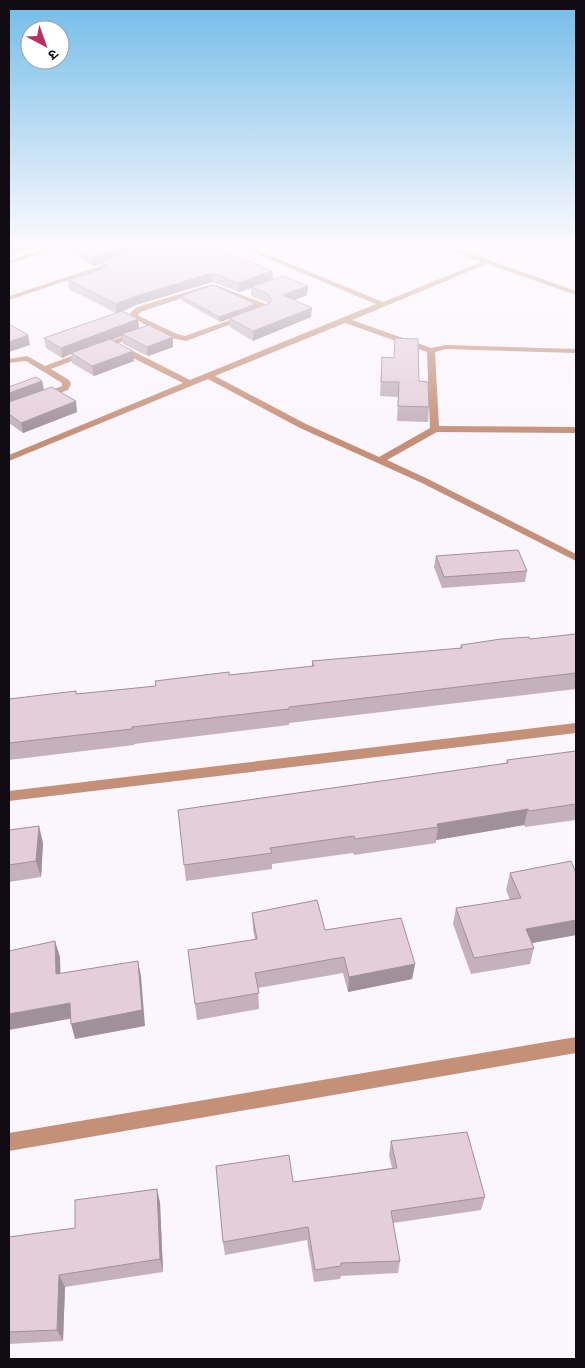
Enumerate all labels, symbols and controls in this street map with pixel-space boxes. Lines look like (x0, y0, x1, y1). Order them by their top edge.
north arrow (20, 20, 70, 70)
text: उ (44, 45, 62, 64)

